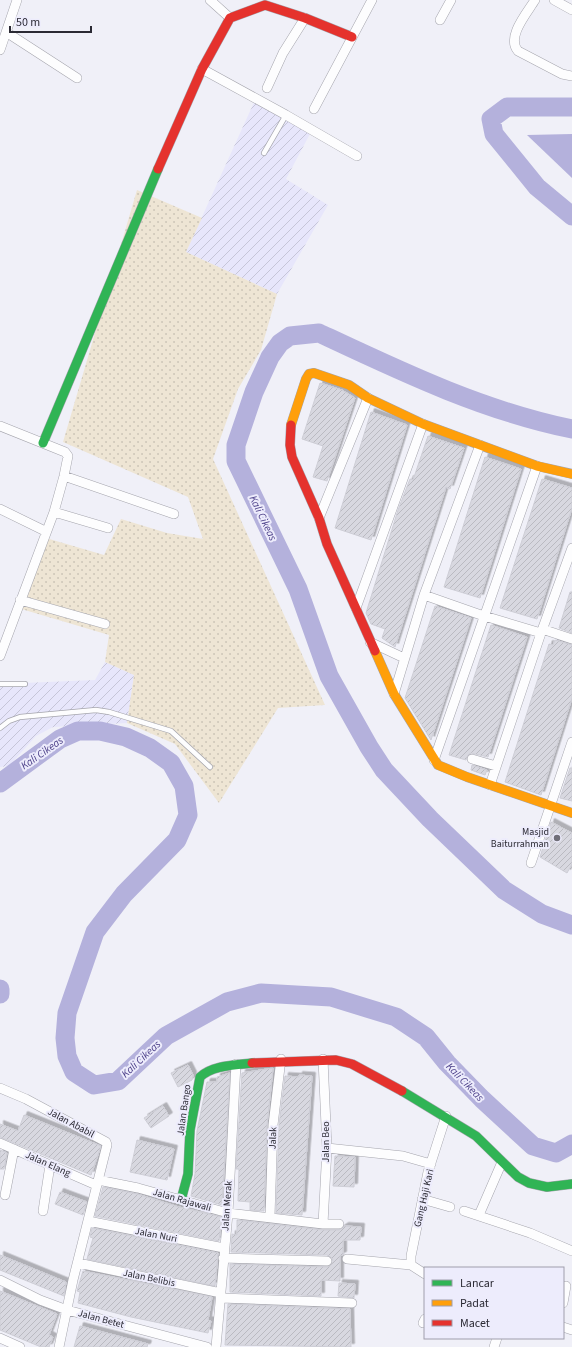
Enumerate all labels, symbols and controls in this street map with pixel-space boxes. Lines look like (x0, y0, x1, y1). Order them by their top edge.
scale bar (10, 8, 91, 34)
text: 50 m (16, 14, 40, 31)
water label: Kali Cikeas (246, 493, 281, 544)
water label: Kali Cikeas (18, 733, 67, 773)
place label: Masjid Baiturrahman (491, 825, 549, 851)
marker: Masjid Baiturrahman (552, 833, 562, 843)
water label: Kali Cikeas (118, 1036, 164, 1081)
water label: Kali Cikeas (443, 1059, 488, 1105)
street label: Jalan Bango (173, 1083, 195, 1137)
street label: Jalan Ababil (45, 1105, 97, 1141)
street label: Jalan Beo (319, 1121, 333, 1163)
street label: Jalak (266, 1127, 280, 1149)
street label: Jalan Elang (23, 1148, 73, 1180)
street label: Gang Haji Kari (411, 1168, 437, 1228)
street label: Jalan Merak (218, 1180, 236, 1232)
street label: Jalan Rajawali (151, 1185, 213, 1215)
street label: Jalan Nuri (134, 1224, 178, 1246)
street label: Jalan Belibis (122, 1266, 176, 1290)
legend (424, 1267, 564, 1339)
text: Lancar (460, 1275, 495, 1292)
text: Padat (460, 1295, 489, 1312)
street label: Jalan Betet (76, 1306, 126, 1332)
text: Macet (460, 1315, 490, 1332)

